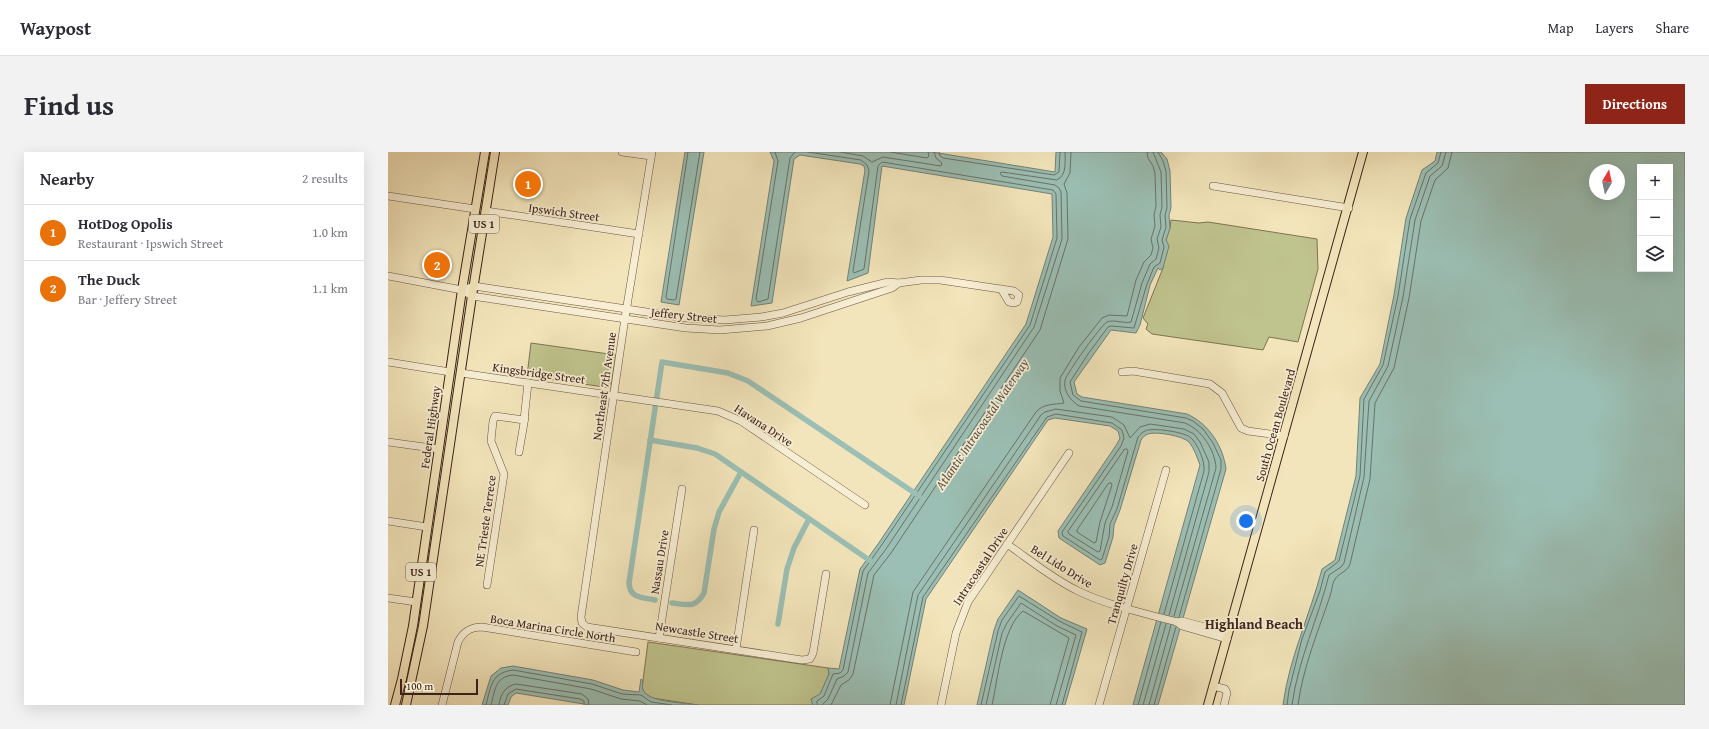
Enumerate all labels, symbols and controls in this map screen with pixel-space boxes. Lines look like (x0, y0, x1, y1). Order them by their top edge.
text: Waypost (20, 14, 91, 42)
text: Map (1548, 18, 1574, 38)
text: Layers (1596, 18, 1634, 38)
text: Share (1656, 18, 1689, 38)
text: Find us (24, 84, 114, 125)
button: Directions (1585, 84, 1685, 124)
north arrow (1589, 164, 1625, 200)
map controls (1637, 164, 1673, 272)
button: + (1637, 164, 1673, 200)
text: Nearby (40, 166, 94, 191)
text: 2 results (302, 169, 348, 188)
pin: 1 (515, 169, 541, 199)
street label: Ipswich Street (527, 199, 601, 226)
button: − (1637, 200, 1673, 236)
text: HotDog Opolis (78, 213, 173, 234)
road number: US 1 (469, 215, 499, 233)
text: 1 (50, 223, 56, 242)
text: 1.0 km (312, 223, 348, 242)
text: Restaurant · Ipswich Street (78, 234, 223, 253)
button: layers (1637, 236, 1673, 272)
pin: 2 (424, 250, 450, 280)
text: The Duck (78, 269, 140, 290)
text: 2 (50, 279, 56, 298)
text: 1.1 km (312, 279, 348, 298)
text: Bar · Jeffery Street (78, 290, 177, 309)
street label: Jeffery Street (648, 303, 719, 327)
street label: Northeast 7th Avenue (588, 330, 620, 441)
water label: Atlantic Intracoastal Waterway (930, 354, 1033, 494)
street label: Kingsbridge Street (492, 358, 587, 388)
street label: South Ocean Boulevard (1251, 366, 1299, 483)
street label: Federal Highway (416, 384, 444, 470)
street label: Havana Drive (731, 400, 797, 451)
street label: NE Trieste Terrece (470, 474, 500, 568)
your location (1236, 511, 1256, 531)
street label: Intracoastal Drive (948, 523, 1012, 608)
street label: Nassau Drive (646, 528, 673, 595)
street label: Bel Lido Drive (1028, 540, 1096, 592)
street label: Tranquilty Drive (1102, 541, 1142, 626)
road number: US 1 (406, 563, 436, 581)
street label: Boca Marina Circle North (489, 610, 617, 646)
district label: Highland Beach (1205, 614, 1304, 634)
street label: Newcastle Street (654, 617, 741, 647)
scale bar (400, 677, 478, 696)
text: 100 m (406, 678, 433, 694)

